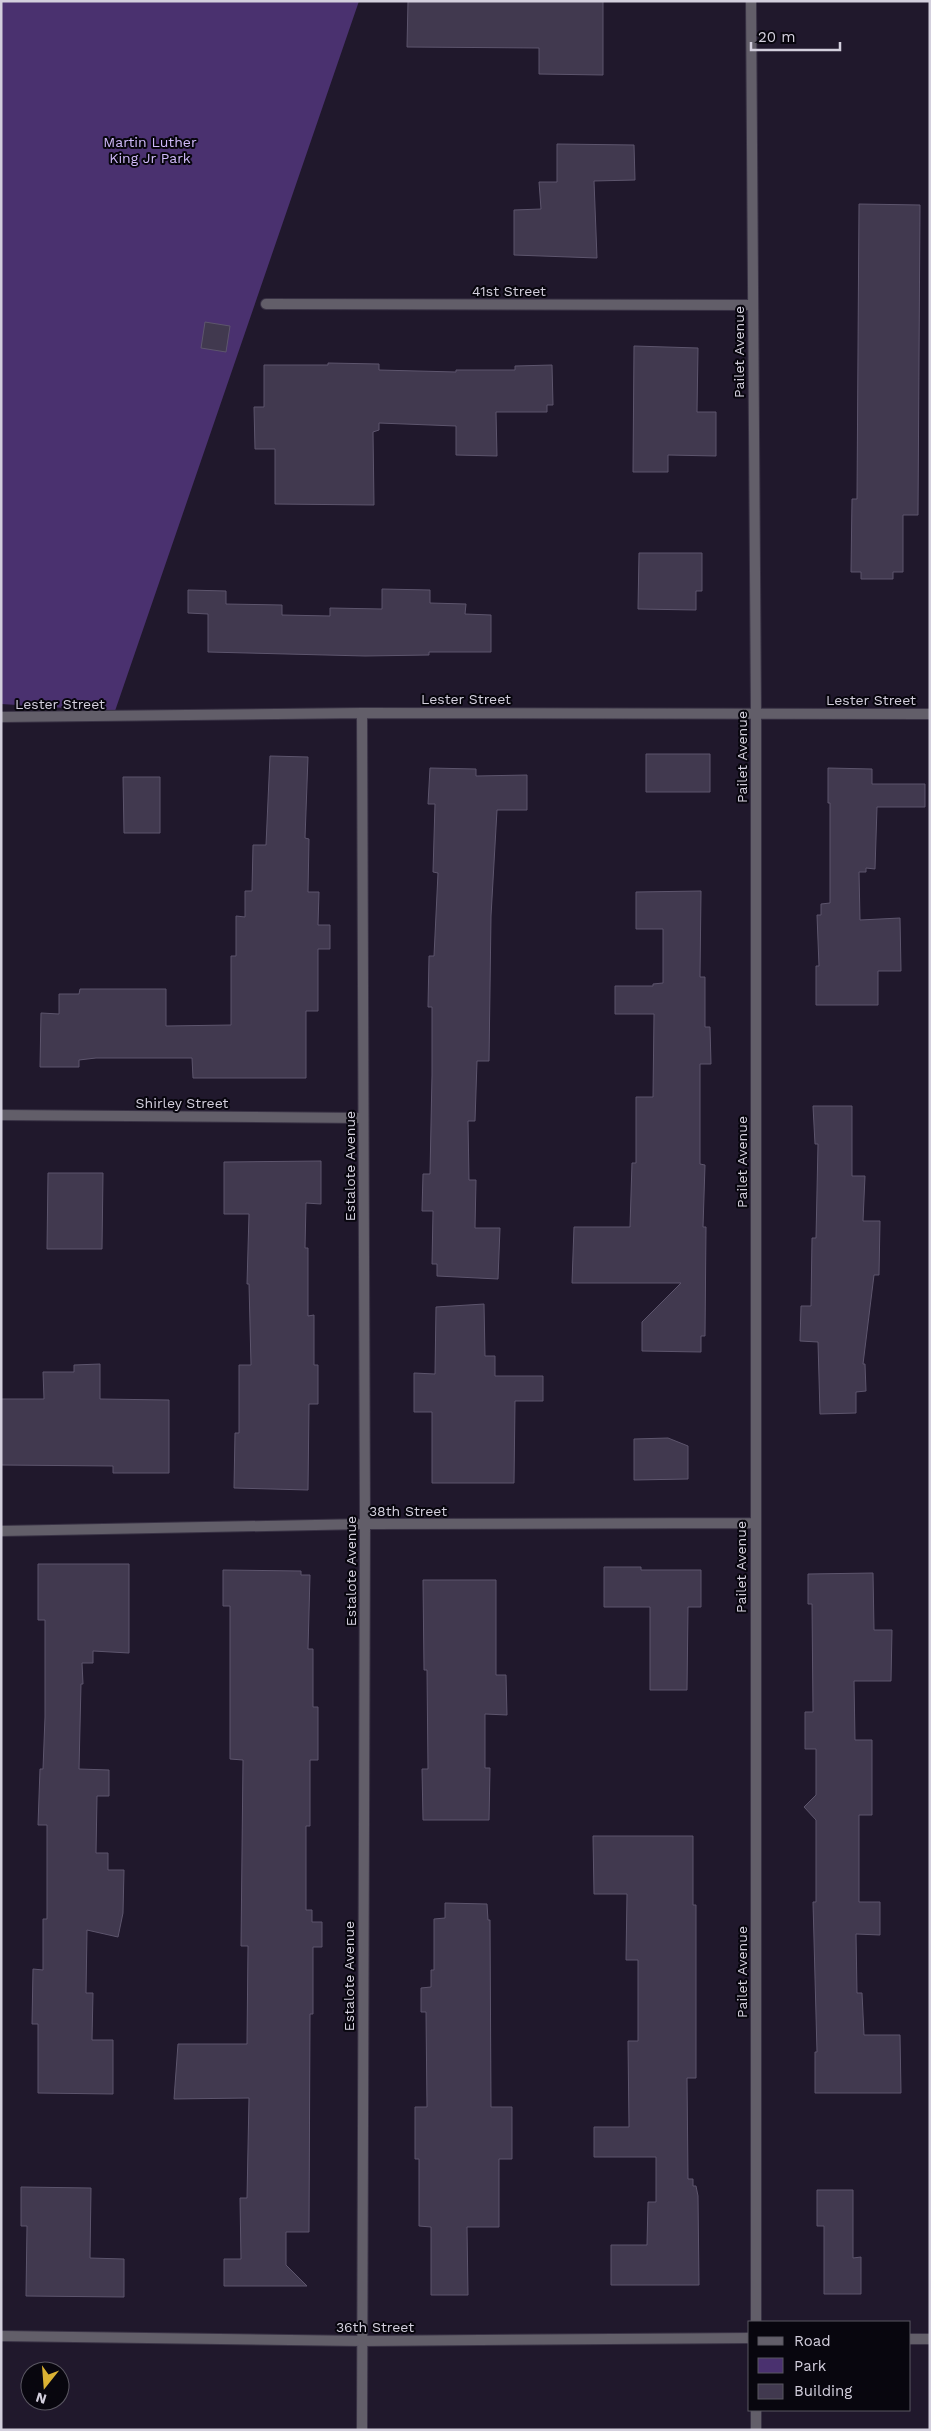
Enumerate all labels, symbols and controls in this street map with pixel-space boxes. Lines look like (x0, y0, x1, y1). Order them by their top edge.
scale bar (751, 20, 840, 52)
text: 20 m (758, 28, 796, 46)
park label: Martin Luther King Jr Park (103, 134, 197, 166)
street label: 41st Street (472, 283, 546, 299)
street label: Pailet Avenue (731, 306, 747, 398)
street label: Lester Street (421, 691, 511, 707)
street label: Lester Street (826, 692, 916, 708)
street label: Lester Street (15, 696, 105, 712)
street label: Pailet Avenue (734, 711, 750, 803)
street label: Shirley Street (136, 1095, 229, 1111)
street label: Estalote Avenue (342, 1111, 358, 1221)
street label: Pailet Avenue (734, 1116, 750, 1208)
street label: 38th Street (369, 1503, 447, 1519)
street label: Estalote Avenue (343, 1516, 359, 1626)
street label: Pailet Avenue (733, 1521, 749, 1613)
street label: Estalote Avenue (341, 1921, 357, 2031)
street label: Pailet Avenue (734, 1926, 750, 2018)
street label: 36th Street (336, 2319, 414, 2335)
legend (748, 2321, 911, 2411)
text: Road (794, 2332, 831, 2350)
text: Park (794, 2357, 827, 2375)
north arrow (20, 2361, 70, 2411)
text: Building (794, 2382, 852, 2400)
text: N (34, 2389, 48, 2408)

